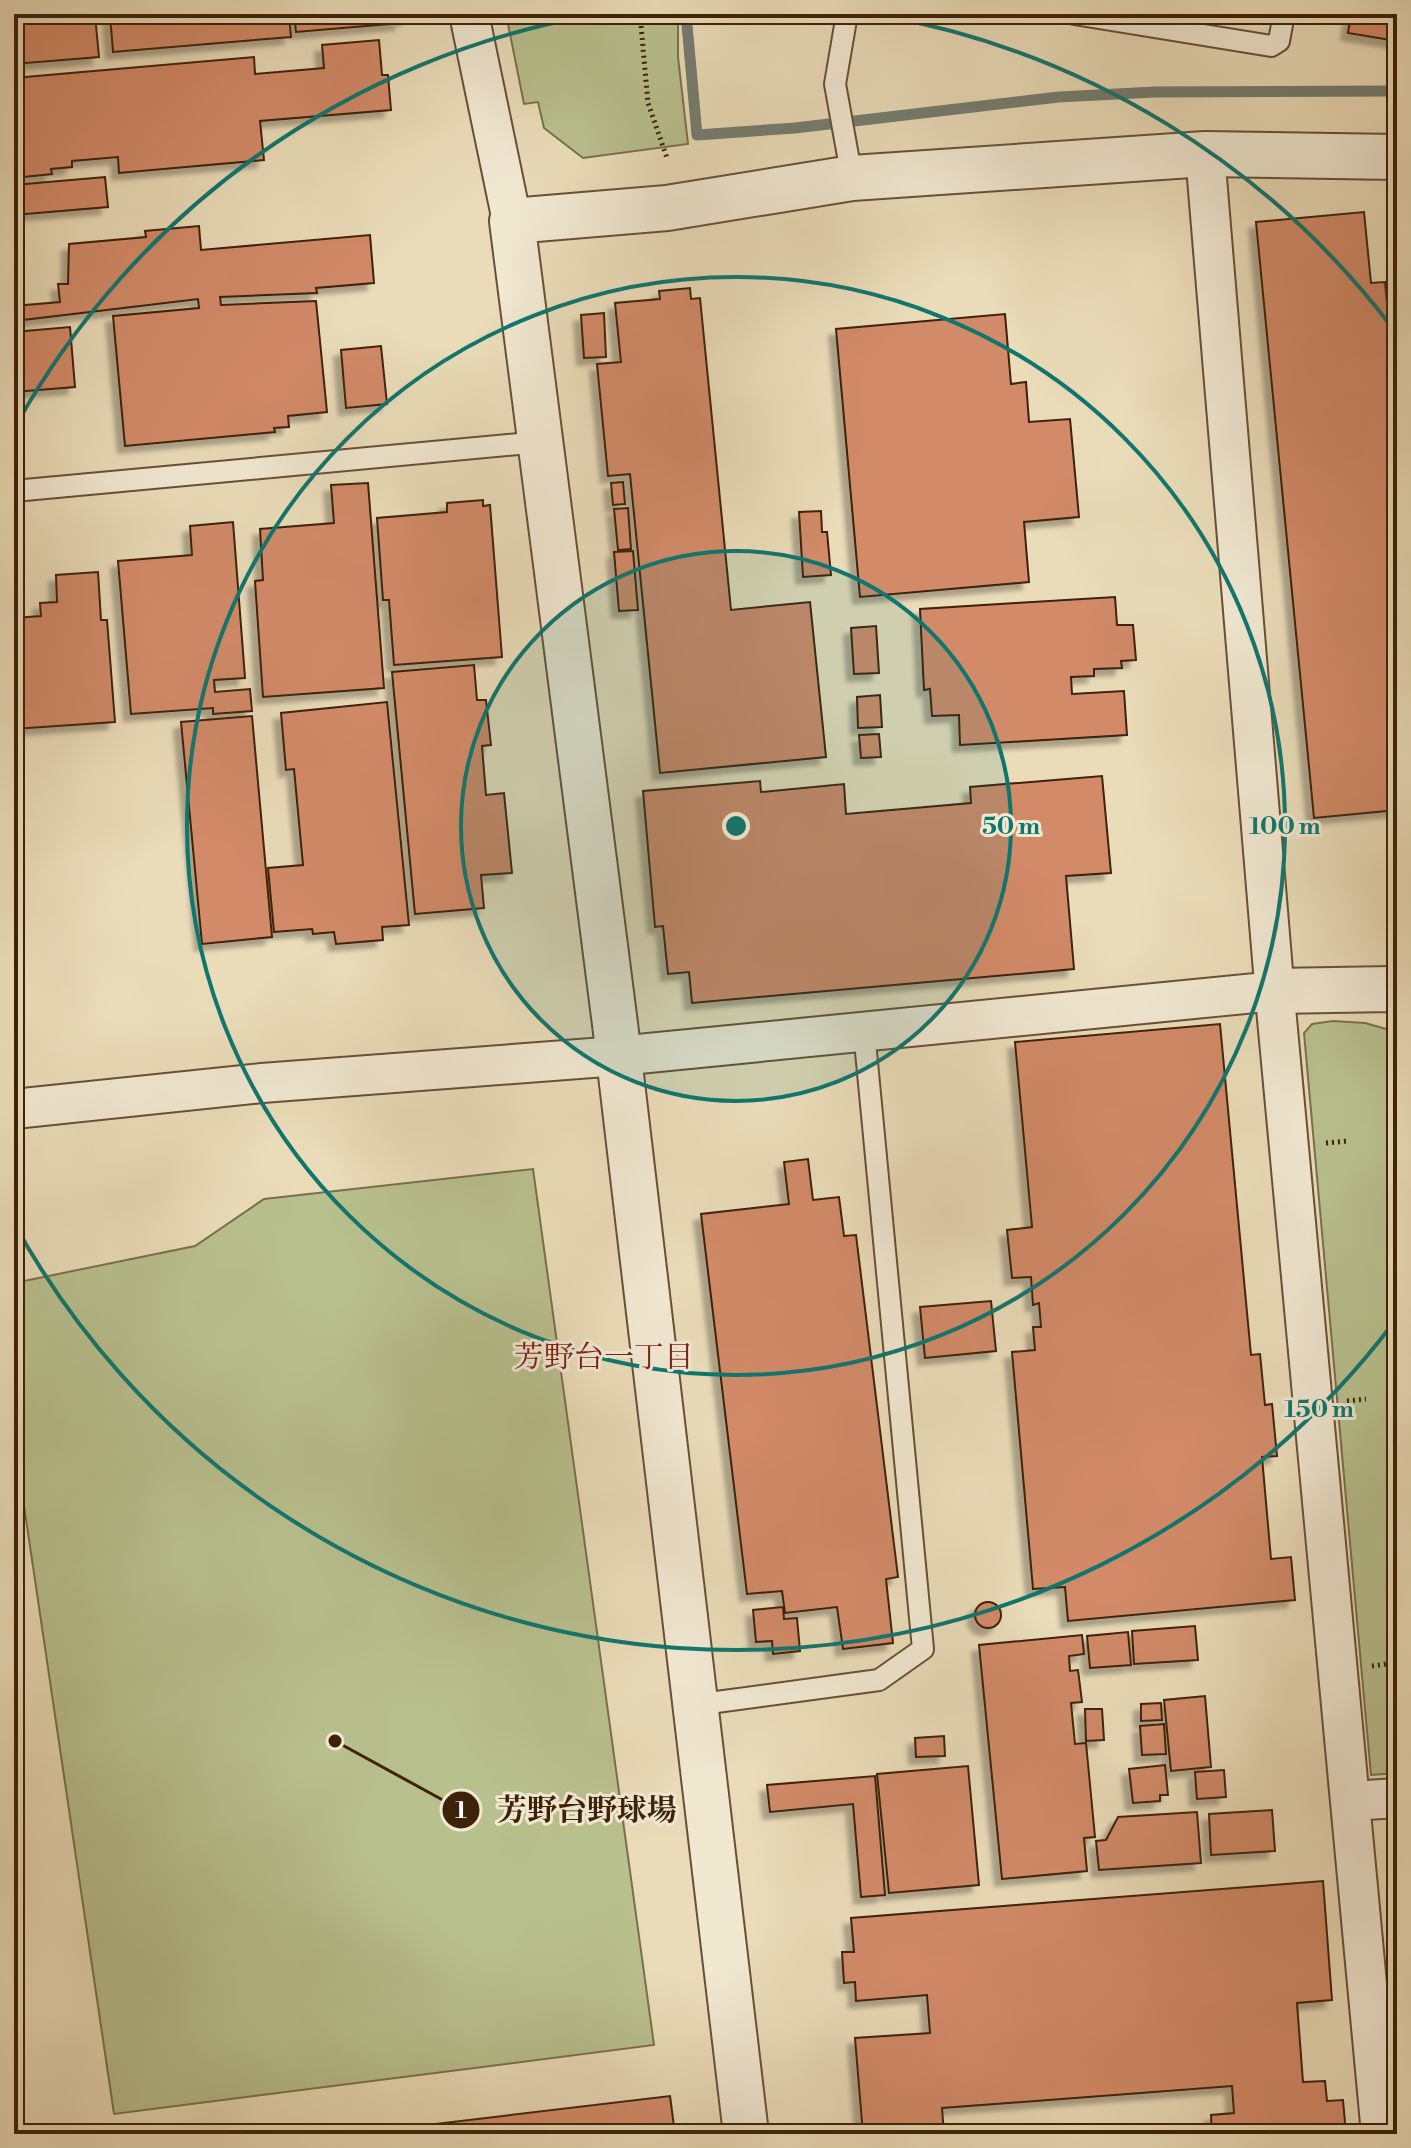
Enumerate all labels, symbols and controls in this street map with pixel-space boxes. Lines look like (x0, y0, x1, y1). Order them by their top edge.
centre of rings (722, 812, 750, 840)
text: 50 m (982, 812, 1040, 842)
text: 100 m (1249, 812, 1321, 842)
district label: 芳野台一丁目 (514, 1339, 694, 1377)
text: 150 m (1284, 1395, 1354, 1425)
callout: 芳野台野球場 (441, 1783, 693, 1837)
text: 芳野台野球場 (497, 1792, 677, 1830)
text: 1 (455, 1796, 467, 1826)

